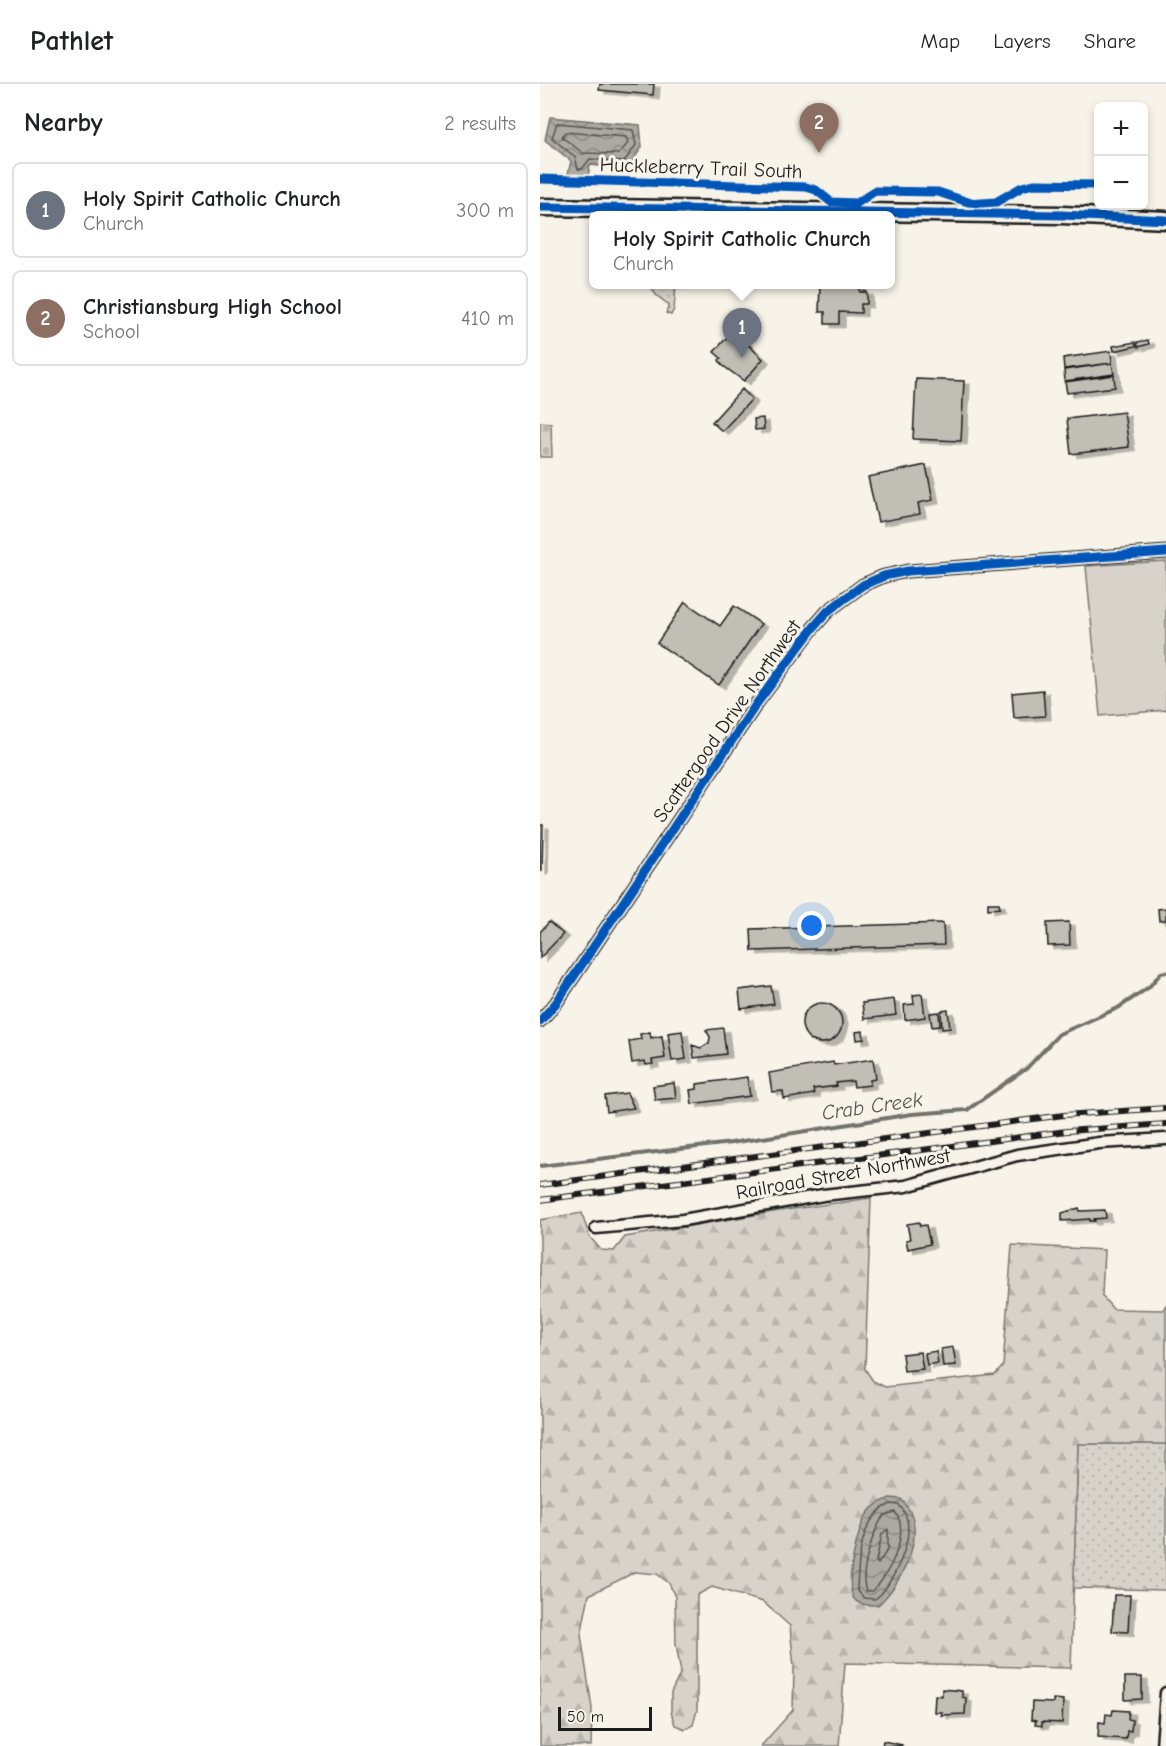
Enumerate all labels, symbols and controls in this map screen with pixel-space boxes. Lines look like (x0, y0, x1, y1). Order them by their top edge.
text: Pathlet (30, 25, 113, 57)
text: Map (921, 29, 960, 53)
text: Layers (993, 29, 1051, 53)
text: Share (1084, 29, 1136, 53)
map controls (1094, 102, 1148, 210)
button: + (1094, 102, 1148, 156)
pin: 2 (800, 104, 838, 153)
text: Nearby (24, 108, 103, 138)
text: 2 results (444, 112, 516, 135)
street label: Huckleberry Trail South (599, 153, 803, 183)
button: − (1094, 156, 1148, 210)
text: Holy Spirit Catholic Church (83, 186, 341, 212)
text: 1 (42, 199, 49, 222)
text: 300 m (456, 199, 514, 222)
popup (589, 211, 895, 289)
text: Church (83, 212, 144, 235)
text: Holy Spirit Catholic Church (613, 226, 871, 252)
text: Church (613, 252, 674, 275)
text: Christiansburg High School (83, 294, 342, 320)
text: 2 (41, 307, 50, 330)
text: 410 m (461, 307, 514, 330)
pin: 1 (722, 308, 762, 358)
text: School (83, 320, 140, 343)
street label: Scattergood Drive Northwest (648, 614, 806, 827)
your location (797, 911, 826, 940)
water label: Crab Creek (820, 1087, 925, 1125)
street label: Railroad Street Northwest (734, 1144, 953, 1204)
scale bar (558, 1704, 652, 1732)
text: 50 m (567, 1708, 604, 1726)

